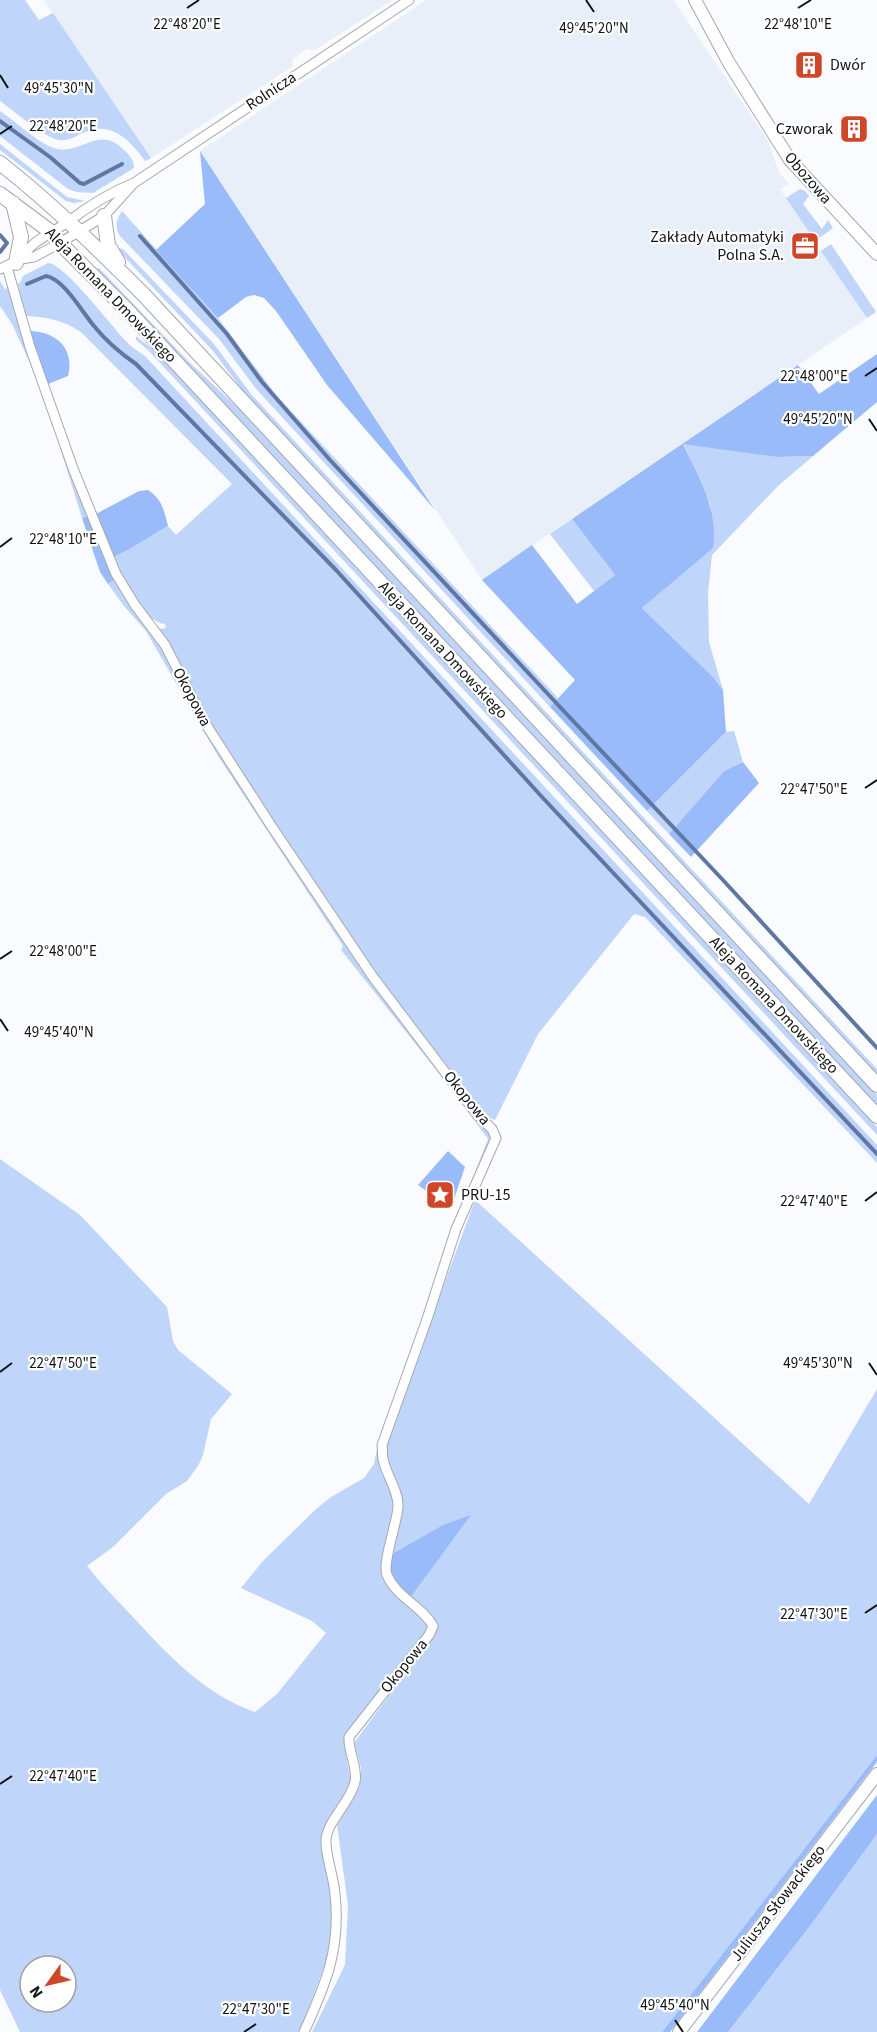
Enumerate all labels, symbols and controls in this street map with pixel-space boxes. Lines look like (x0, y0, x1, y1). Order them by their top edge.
text: 22°48'20"E (153, 14, 221, 35)
text: 22°48'10"E (764, 14, 832, 35)
text: 49°45'20"N (559, 18, 629, 39)
building icon: Dwór (793, 49, 825, 81)
place label: Dwór (830, 54, 866, 76)
street label: Rolnicza (241, 66, 301, 116)
text: 49°45'30"N (24, 78, 94, 99)
building icon: Czworak (838, 113, 870, 145)
text: 22°48'20"E (29, 116, 97, 137)
place label: Czworak (776, 118, 833, 140)
street label: Obozowa (779, 147, 837, 209)
street label: Aleja Romana Dmowskiego (40, 222, 182, 368)
place label: Zakłady Automatyki Polna S.A. (650, 226, 784, 266)
office icon: Zakłady Automatyki Polna S.A. (789, 230, 821, 262)
text: 22°48'00"E (780, 366, 848, 387)
text: 49°45'20"N (783, 409, 853, 430)
text: 22°48'10"E (29, 529, 97, 550)
street label: Aleja Romana Dmowskiego (373, 576, 513, 724)
street label: Okopowa (167, 664, 217, 730)
text: 22°47'50"E (780, 779, 848, 800)
street label: Aleja Romana Dmowskiego (704, 931, 844, 1079)
text: 22°48'00"E (29, 941, 97, 962)
text: 49°45'40"N (24, 1022, 94, 1043)
street label: Okopowa (438, 1066, 496, 1130)
place icon: PRU-15 (424, 1179, 456, 1211)
place label: PRU-15 (461, 1184, 510, 1206)
text: 22°47'40"E (780, 1191, 848, 1212)
text: 22°47'50"E (29, 1353, 97, 1374)
text: 49°45'30"N (783, 1353, 853, 1374)
text: 22°47'30"E (780, 1604, 848, 1625)
street label: Okopowa (375, 1634, 433, 1698)
text: 22°47'40"E (29, 1766, 97, 1787)
street label: Juliusza Słowackiego (726, 1840, 830, 1966)
north arrow (18, 1954, 78, 2014)
text: N (24, 1981, 48, 2002)
text: 49°45'40"N (640, 1995, 710, 2016)
text: 22°47'30"E (222, 1999, 290, 2020)

